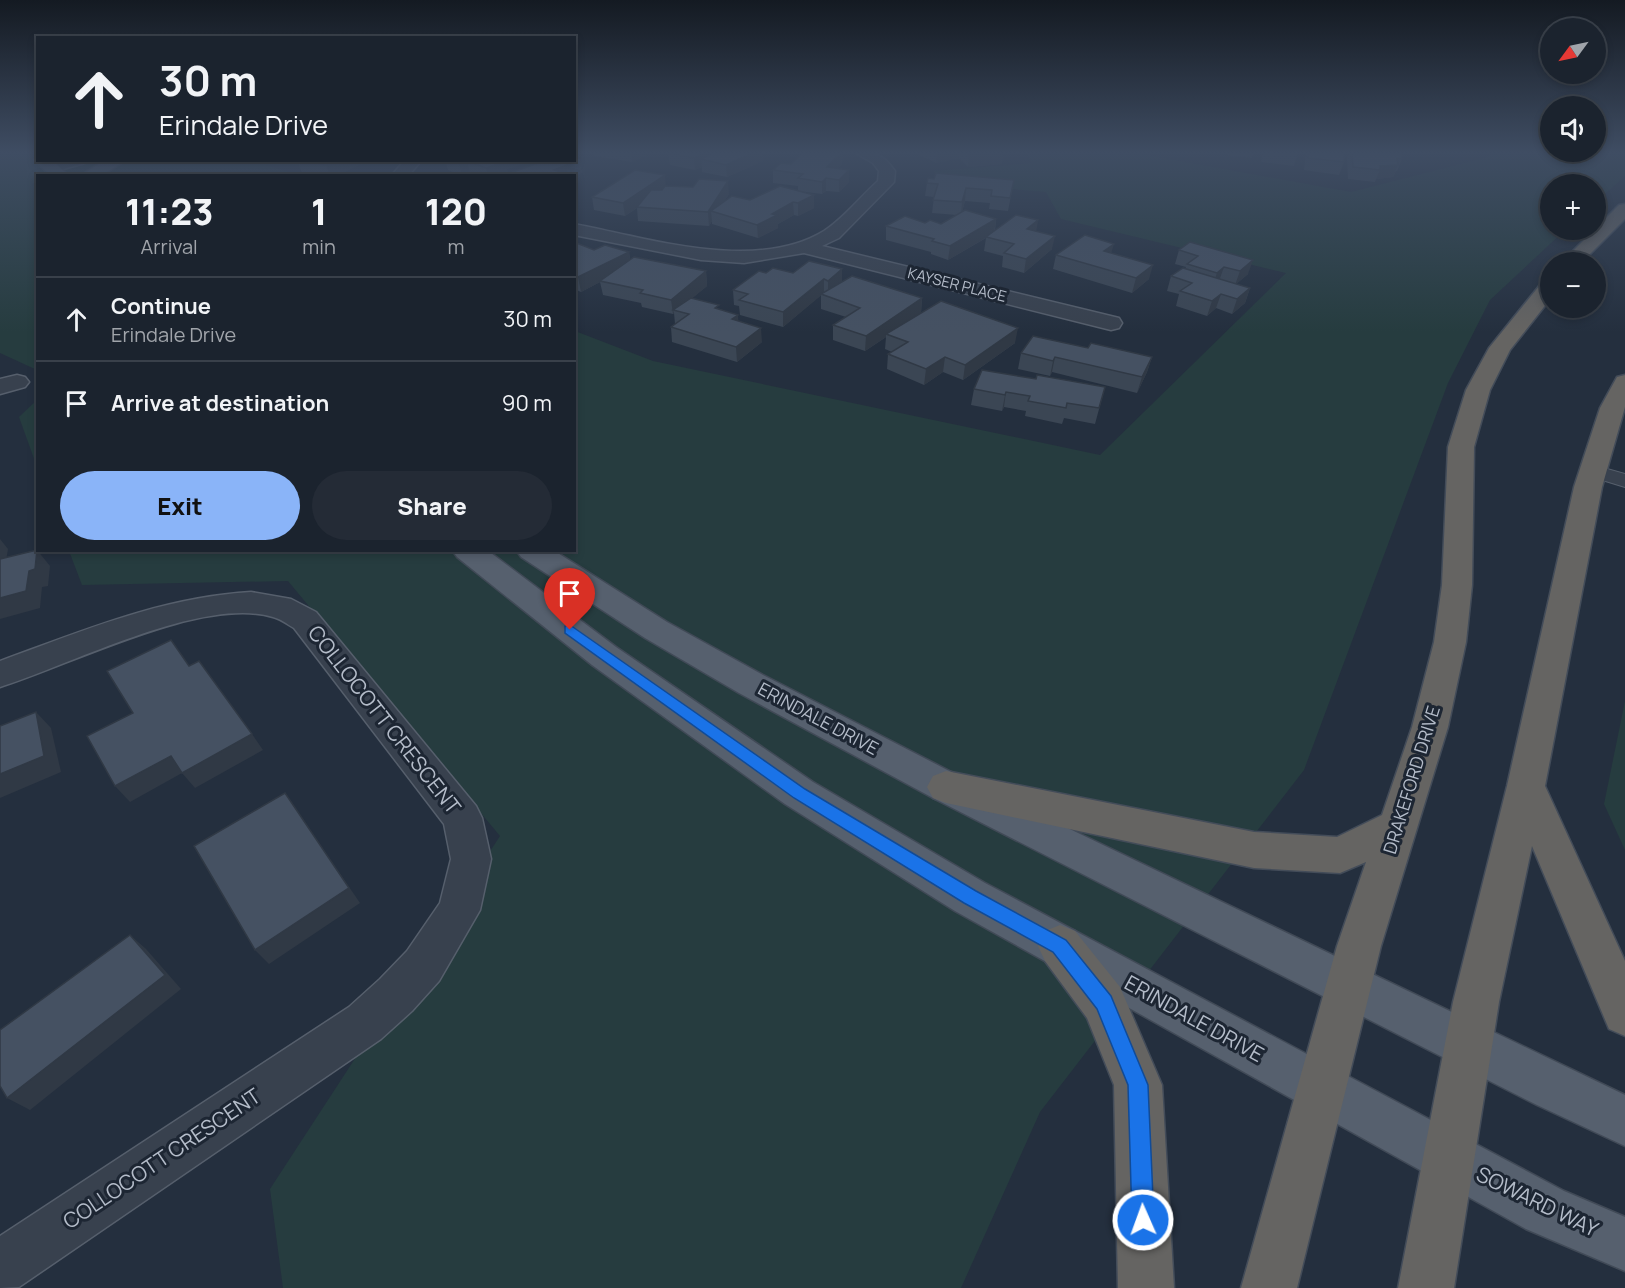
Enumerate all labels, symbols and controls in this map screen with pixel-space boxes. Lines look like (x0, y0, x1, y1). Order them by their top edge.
north arrow (1540, 18, 1606, 84)
map controls (1540, 18, 1606, 318)
text: 30 m (159, 51, 257, 109)
icon: ahead (60, 60, 138, 138)
button: sound (1540, 96, 1606, 162)
text: Erindale Drive (159, 106, 328, 143)
button: + (1540, 174, 1606, 240)
text: 11:23 (125, 187, 213, 236)
text: 1 (311, 187, 327, 236)
text: 120 (425, 187, 487, 236)
text: Arrival (141, 233, 198, 260)
text: min (302, 233, 336, 260)
text: m (447, 233, 464, 260)
button: − (1540, 252, 1606, 318)
street label: KAYSER PLACE (906, 262, 1009, 307)
text: Continue (111, 291, 211, 321)
icon: ahead (60, 303, 93, 336)
text: 30 m (503, 304, 552, 334)
text: Erindale Drive (111, 321, 236, 348)
icon: arrive (60, 387, 93, 420)
text: Arrive at destination (111, 388, 329, 418)
text: 90 m (502, 388, 552, 418)
button: Exit (60, 471, 300, 540)
button: Share (312, 471, 552, 540)
pin (544, 568, 595, 630)
icon: arrive (553, 577, 586, 610)
street label: COLLOCOTT CRESCENT (302, 619, 468, 820)
street label: ERINDALE DRIVE (754, 676, 883, 760)
street label: DRAKEFORD DRIVE (1377, 703, 1445, 857)
street label: ERINDALE DRIVE (1120, 968, 1269, 1068)
street label: COLLOCOTT CRESCENT (57, 1081, 266, 1235)
street label: SOWARD WAY (1472, 1159, 1603, 1243)
position arrow (1111, 1188, 1175, 1252)

